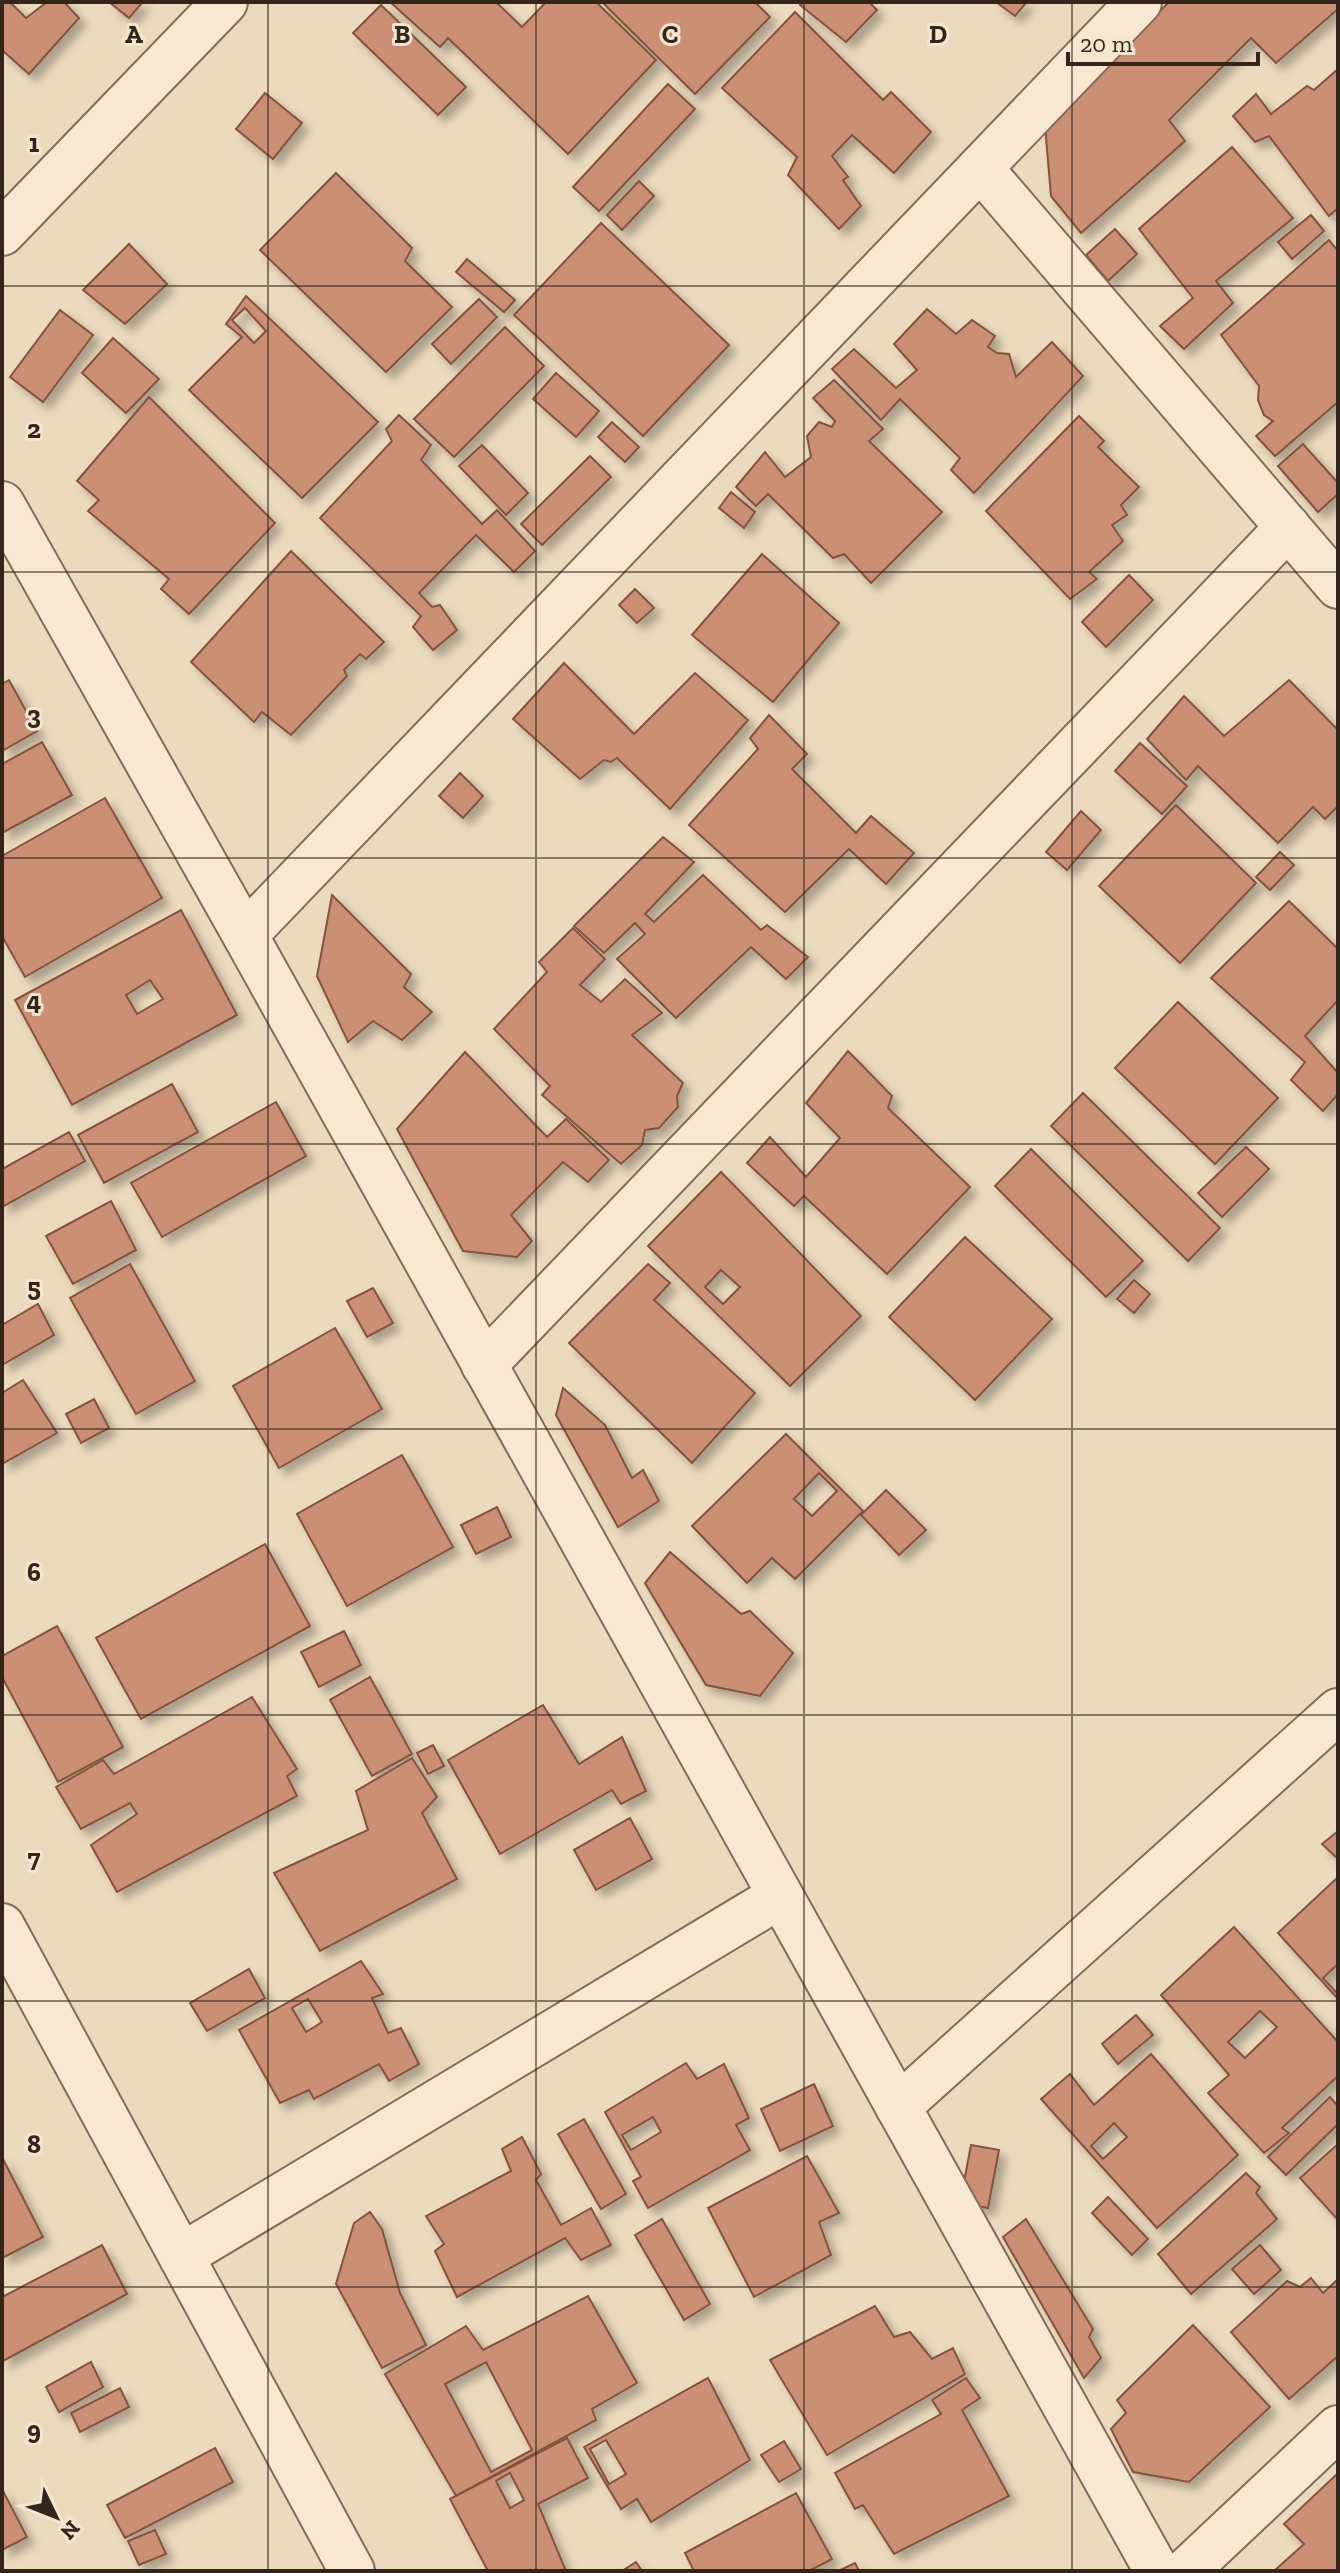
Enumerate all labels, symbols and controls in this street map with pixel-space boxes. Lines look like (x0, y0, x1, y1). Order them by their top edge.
scale bar (1068, 16, 1258, 66)
text: A (125, 18, 143, 50)
text: B (394, 18, 410, 50)
text: C (662, 18, 678, 50)
text: D (929, 18, 947, 50)
text: 20 m (1080, 29, 1133, 58)
text: 1 (29, 127, 40, 159)
text: 2 (27, 413, 41, 445)
text: 3 (27, 699, 41, 731)
text: 4 (27, 985, 42, 1017)
text: 5 (27, 1271, 41, 1303)
text: 6 (27, 1556, 41, 1588)
text: 7 (28, 1842, 41, 1874)
text: 8 (27, 2128, 41, 2160)
text: 9 (27, 2414, 41, 2446)
north arrow (16, 2477, 96, 2557)
text: N (55, 2515, 86, 2546)

